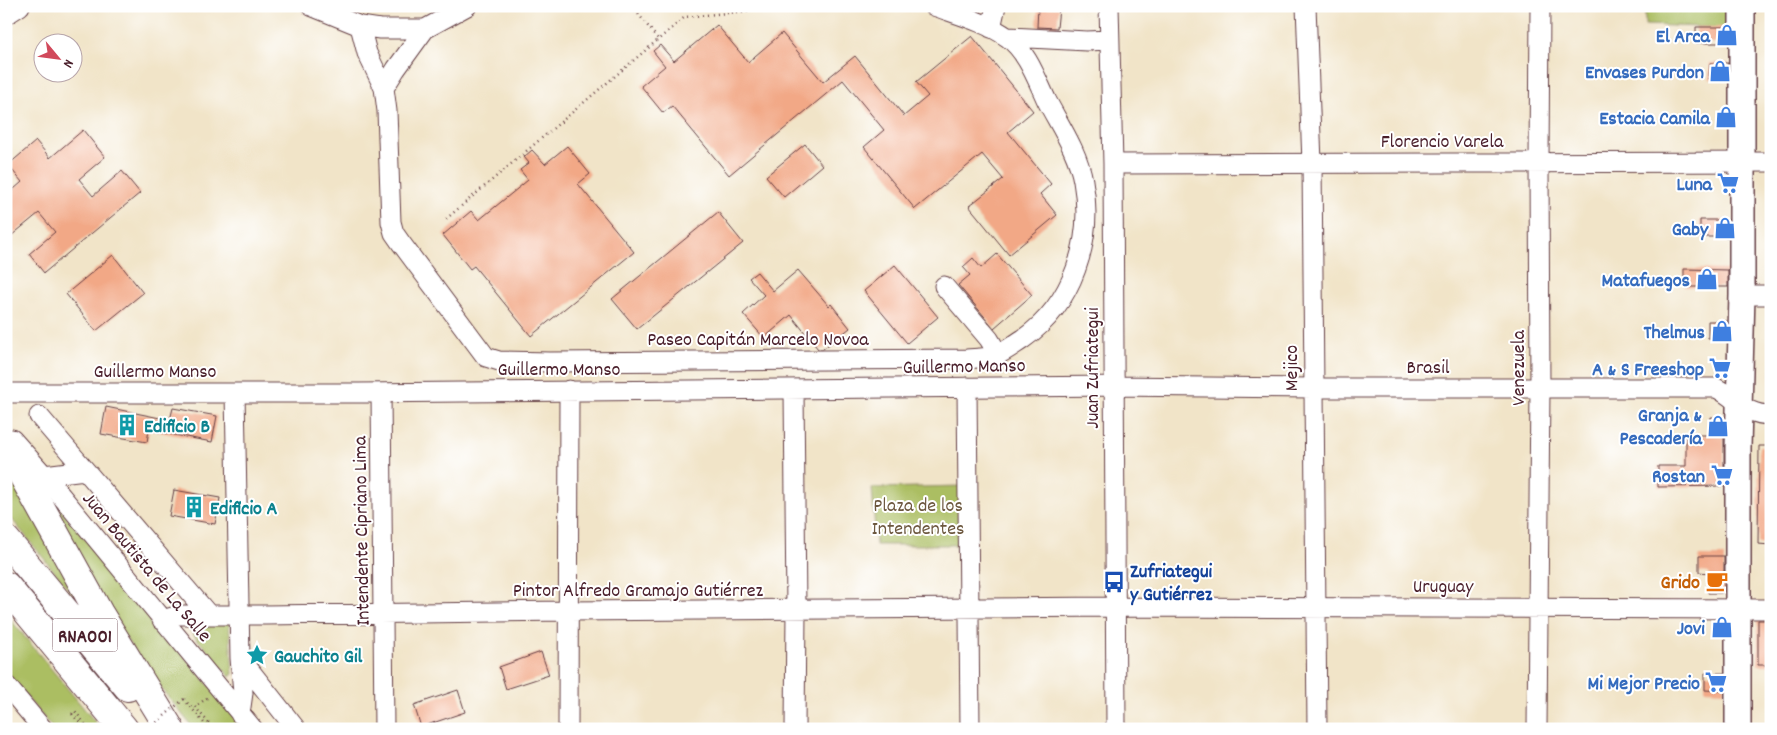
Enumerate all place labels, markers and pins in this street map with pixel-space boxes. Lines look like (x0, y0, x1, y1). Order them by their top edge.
shop icon: El Arca (1714, 22, 1740, 48)
place label: El Arca (1656, 24, 1711, 52)
shop icon: Envases Purdon (1707, 58, 1733, 84)
place label: Envases Purdon (1585, 60, 1704, 88)
shop icon: Estacia Camila (1713, 104, 1739, 130)
place label: Estacia Camila (1599, 106, 1711, 134)
supermarket icon: Luna (1715, 170, 1741, 196)
place label: Luna (1677, 172, 1713, 200)
shop icon: Gaby (1712, 215, 1738, 241)
place label: Gaby (1672, 217, 1709, 245)
shop icon: Matafuegos (1694, 266, 1720, 292)
place label: Matafuegos (1602, 268, 1690, 296)
shop icon: Thelmus (1709, 318, 1735, 344)
place label: Thelmus (1644, 320, 1705, 348)
supermarket icon: A & S Freeshop (1707, 355, 1733, 381)
place label: A & S Freeshop (1592, 357, 1704, 385)
place label: Granja & Pescadería (1620, 403, 1703, 454)
building icon: Edificio B (114, 412, 140, 438)
shop icon: Granja & Pescadería (1705, 413, 1731, 439)
place label: Edificio B (144, 414, 210, 442)
supermarket icon: Rostan (1709, 462, 1735, 488)
place label: Rostan (1652, 464, 1705, 492)
building icon: Edificio A (181, 494, 207, 520)
place label: Edificio A (210, 496, 278, 524)
place label: Zufriategui y Gutiérrez (1130, 559, 1213, 610)
cafe icon: Grido (1704, 568, 1730, 594)
bus stop icon: Zufriategui y Gutiérrez (1101, 569, 1127, 595)
place label: Grido (1661, 570, 1700, 598)
shop icon: Jovi (1709, 614, 1735, 640)
place label: Jovi (1677, 616, 1705, 644)
place icon: Gauchito Gil (244, 642, 270, 668)
place label: Gauchito Gil (274, 644, 363, 672)
supermarket icon: Mi Mejor Precio (1703, 669, 1729, 695)
place label: Mi Mejor Precio (1587, 671, 1700, 699)

